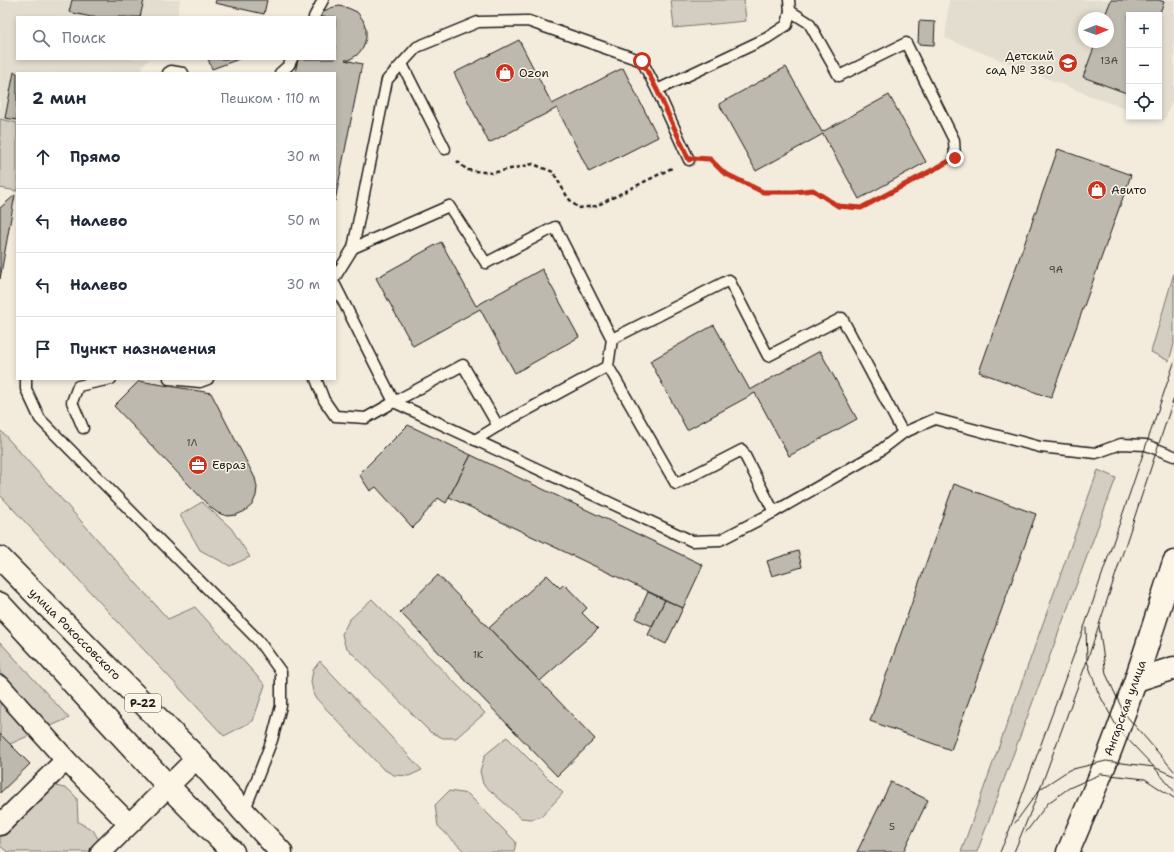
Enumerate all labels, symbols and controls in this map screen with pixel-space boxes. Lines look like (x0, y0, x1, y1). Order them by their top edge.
north arrow (1078, 12, 1114, 48)
map controls (1126, 12, 1162, 120)
button: + (1126, 12, 1162, 48)
search box (16, 16, 336, 60)
icon: search (30, 27, 52, 49)
text: Поиск (62, 28, 106, 48)
place label: Детский сад № 380 (986, 48, 1054, 78)
button: − (1126, 48, 1162, 84)
route start (633, 52, 651, 70)
school or university icon: Детский сад № 380 (1057, 52, 1079, 74)
house number: 13А (1100, 54, 1118, 67)
shop icon: Ozon (494, 62, 516, 84)
place label: Ozon (519, 65, 549, 81)
button: locate (1126, 84, 1162, 120)
text: 2 мин (32, 87, 87, 109)
text: Пешком · 110 m (221, 90, 320, 107)
icon: ahead (32, 146, 54, 168)
text: Прямо (70, 147, 120, 167)
text: 30 m (286, 148, 320, 165)
route end (946, 149, 964, 167)
shop icon: Авито (1086, 179, 1108, 201)
place label: Авито (1111, 182, 1146, 198)
icon: left (32, 210, 54, 232)
text: Налево (70, 211, 128, 231)
text: 50 m (287, 212, 320, 229)
house number: 9А (1049, 263, 1063, 276)
icon: left (32, 274, 54, 296)
text: Налево (70, 275, 128, 295)
text: 30 m (286, 276, 320, 293)
icon: arrive (32, 338, 54, 360)
text: Пункт назначения (70, 339, 216, 359)
house number: 1Л (187, 436, 198, 449)
office icon: Евраз (187, 454, 209, 476)
place label: Евраз (212, 457, 246, 473)
street label: улица Рокоссовского (26, 585, 124, 683)
house number: 1К (473, 648, 484, 661)
street label: Ангарская улица (1100, 657, 1150, 758)
road number: Р-22 (125, 694, 161, 712)
house number: 5 (889, 820, 895, 833)

